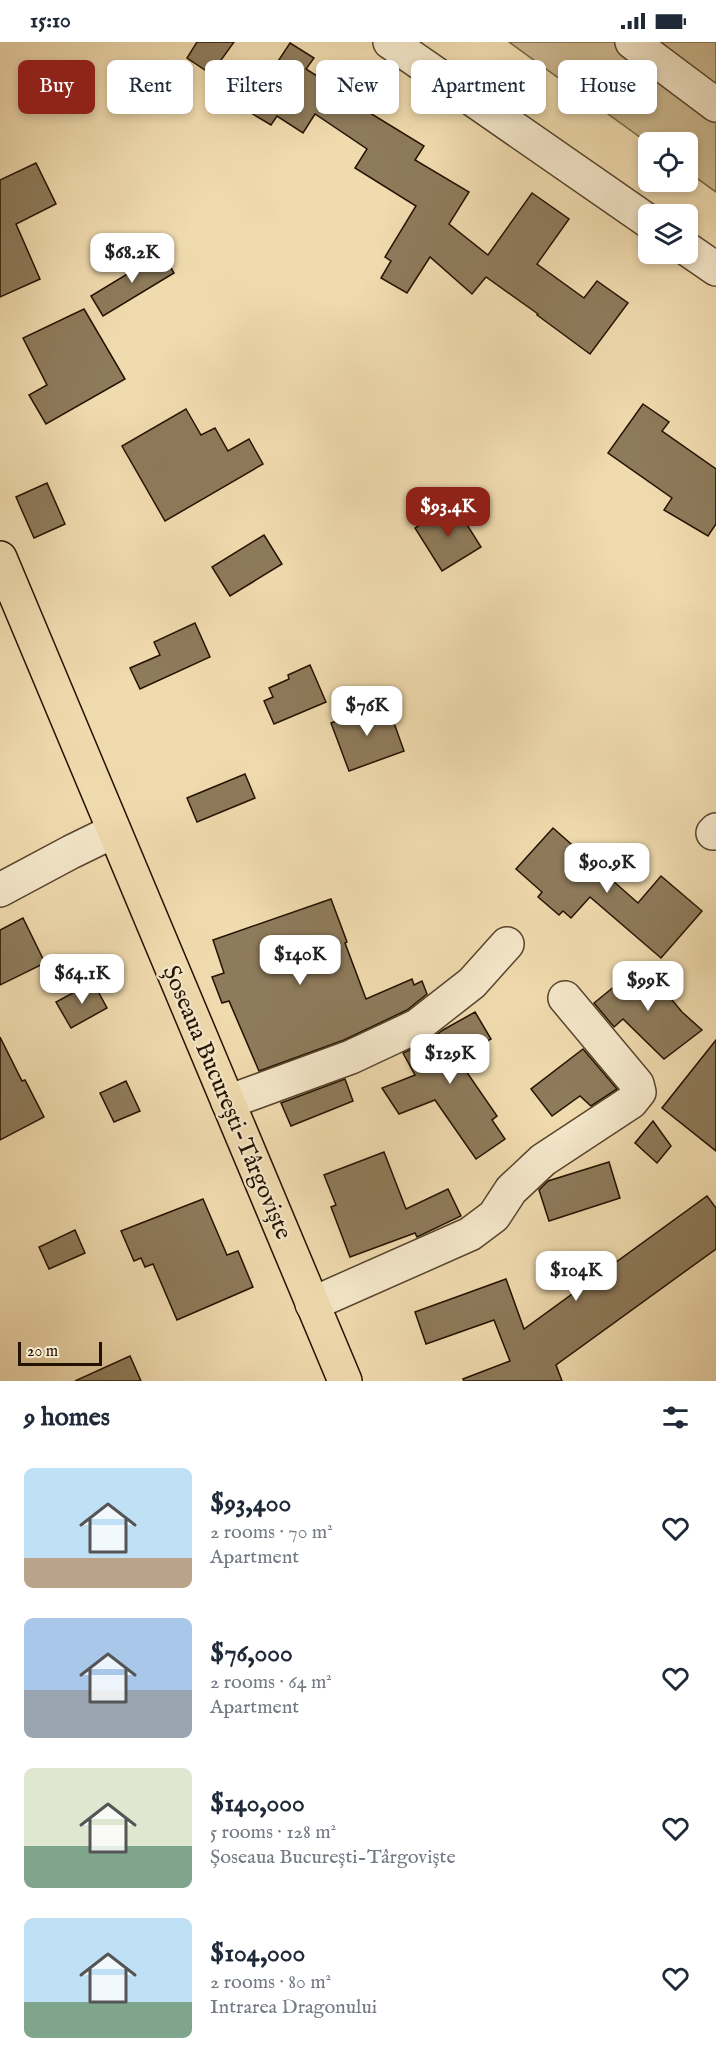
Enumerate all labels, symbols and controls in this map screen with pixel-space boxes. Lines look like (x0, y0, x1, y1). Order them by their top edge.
text: 15:10 (30, 7, 71, 35)
chip: Buy (18, 60, 95, 114)
chip: Rent (107, 60, 193, 114)
chip: Filters (205, 60, 304, 114)
chip: New (316, 60, 399, 114)
chip: Apartment (411, 60, 546, 114)
chip: House (558, 60, 657, 114)
map controls (638, 132, 698, 264)
button: locate (638, 132, 698, 192)
button: layers (638, 204, 698, 264)
pin: $68.2K (83, 233, 181, 284)
text: $68.2K (104, 240, 160, 265)
pin: $93.4K (399, 487, 497, 538)
text: $93.4K (420, 494, 476, 519)
pin: $76K (331, 686, 403, 737)
text: $76K (345, 693, 389, 718)
pin: $90.9K (558, 843, 656, 894)
text: $90.9K (578, 850, 636, 875)
pin: $140K (258, 935, 342, 986)
text: $140K (274, 942, 326, 967)
pin: $64.1K (33, 954, 131, 1005)
text: $64.1K (54, 961, 110, 986)
street label: Șoseaua București-Târgoviște (155, 961, 298, 1244)
pin: $99K (612, 961, 684, 1012)
text: $99K (627, 968, 670, 993)
pin: $129K (408, 1034, 492, 1085)
text: $129K (424, 1041, 476, 1066)
pin: $104K (534, 1251, 618, 1302)
text: $104K (550, 1258, 602, 1283)
scale bar (18, 1339, 102, 1366)
text: 20 m (27, 1342, 58, 1362)
text: 9 homes (24, 1401, 110, 1434)
icon: filters (659, 1401, 692, 1434)
text: $93,400 (210, 1487, 291, 1520)
icon: home (72, 1492, 144, 1564)
icon: heart (659, 1512, 692, 1545)
text: 2 rooms · 70 m² (210, 1520, 333, 1545)
text: Apartment (210, 1545, 299, 1570)
text: $76,000 (210, 1637, 293, 1670)
icon: home (72, 1642, 144, 1714)
icon: heart (659, 1662, 692, 1695)
text: 2 rooms · 64 m² (210, 1670, 332, 1695)
text: Apartment (210, 1695, 299, 1720)
text: $140,000 (210, 1787, 305, 1820)
icon: home (72, 1792, 144, 1864)
icon: heart (659, 1812, 692, 1845)
text: 5 rooms · 128 m² (210, 1820, 336, 1845)
text: Șoseaua București-Târgoviște (210, 1845, 456, 1870)
text: $104,000 (210, 1937, 305, 1970)
icon: home (72, 1942, 144, 2014)
icon: heart (659, 1962, 692, 1995)
text: 2 rooms · 80 m² (210, 1970, 331, 1995)
text: Intrarea Dragonului (210, 1995, 377, 2020)

